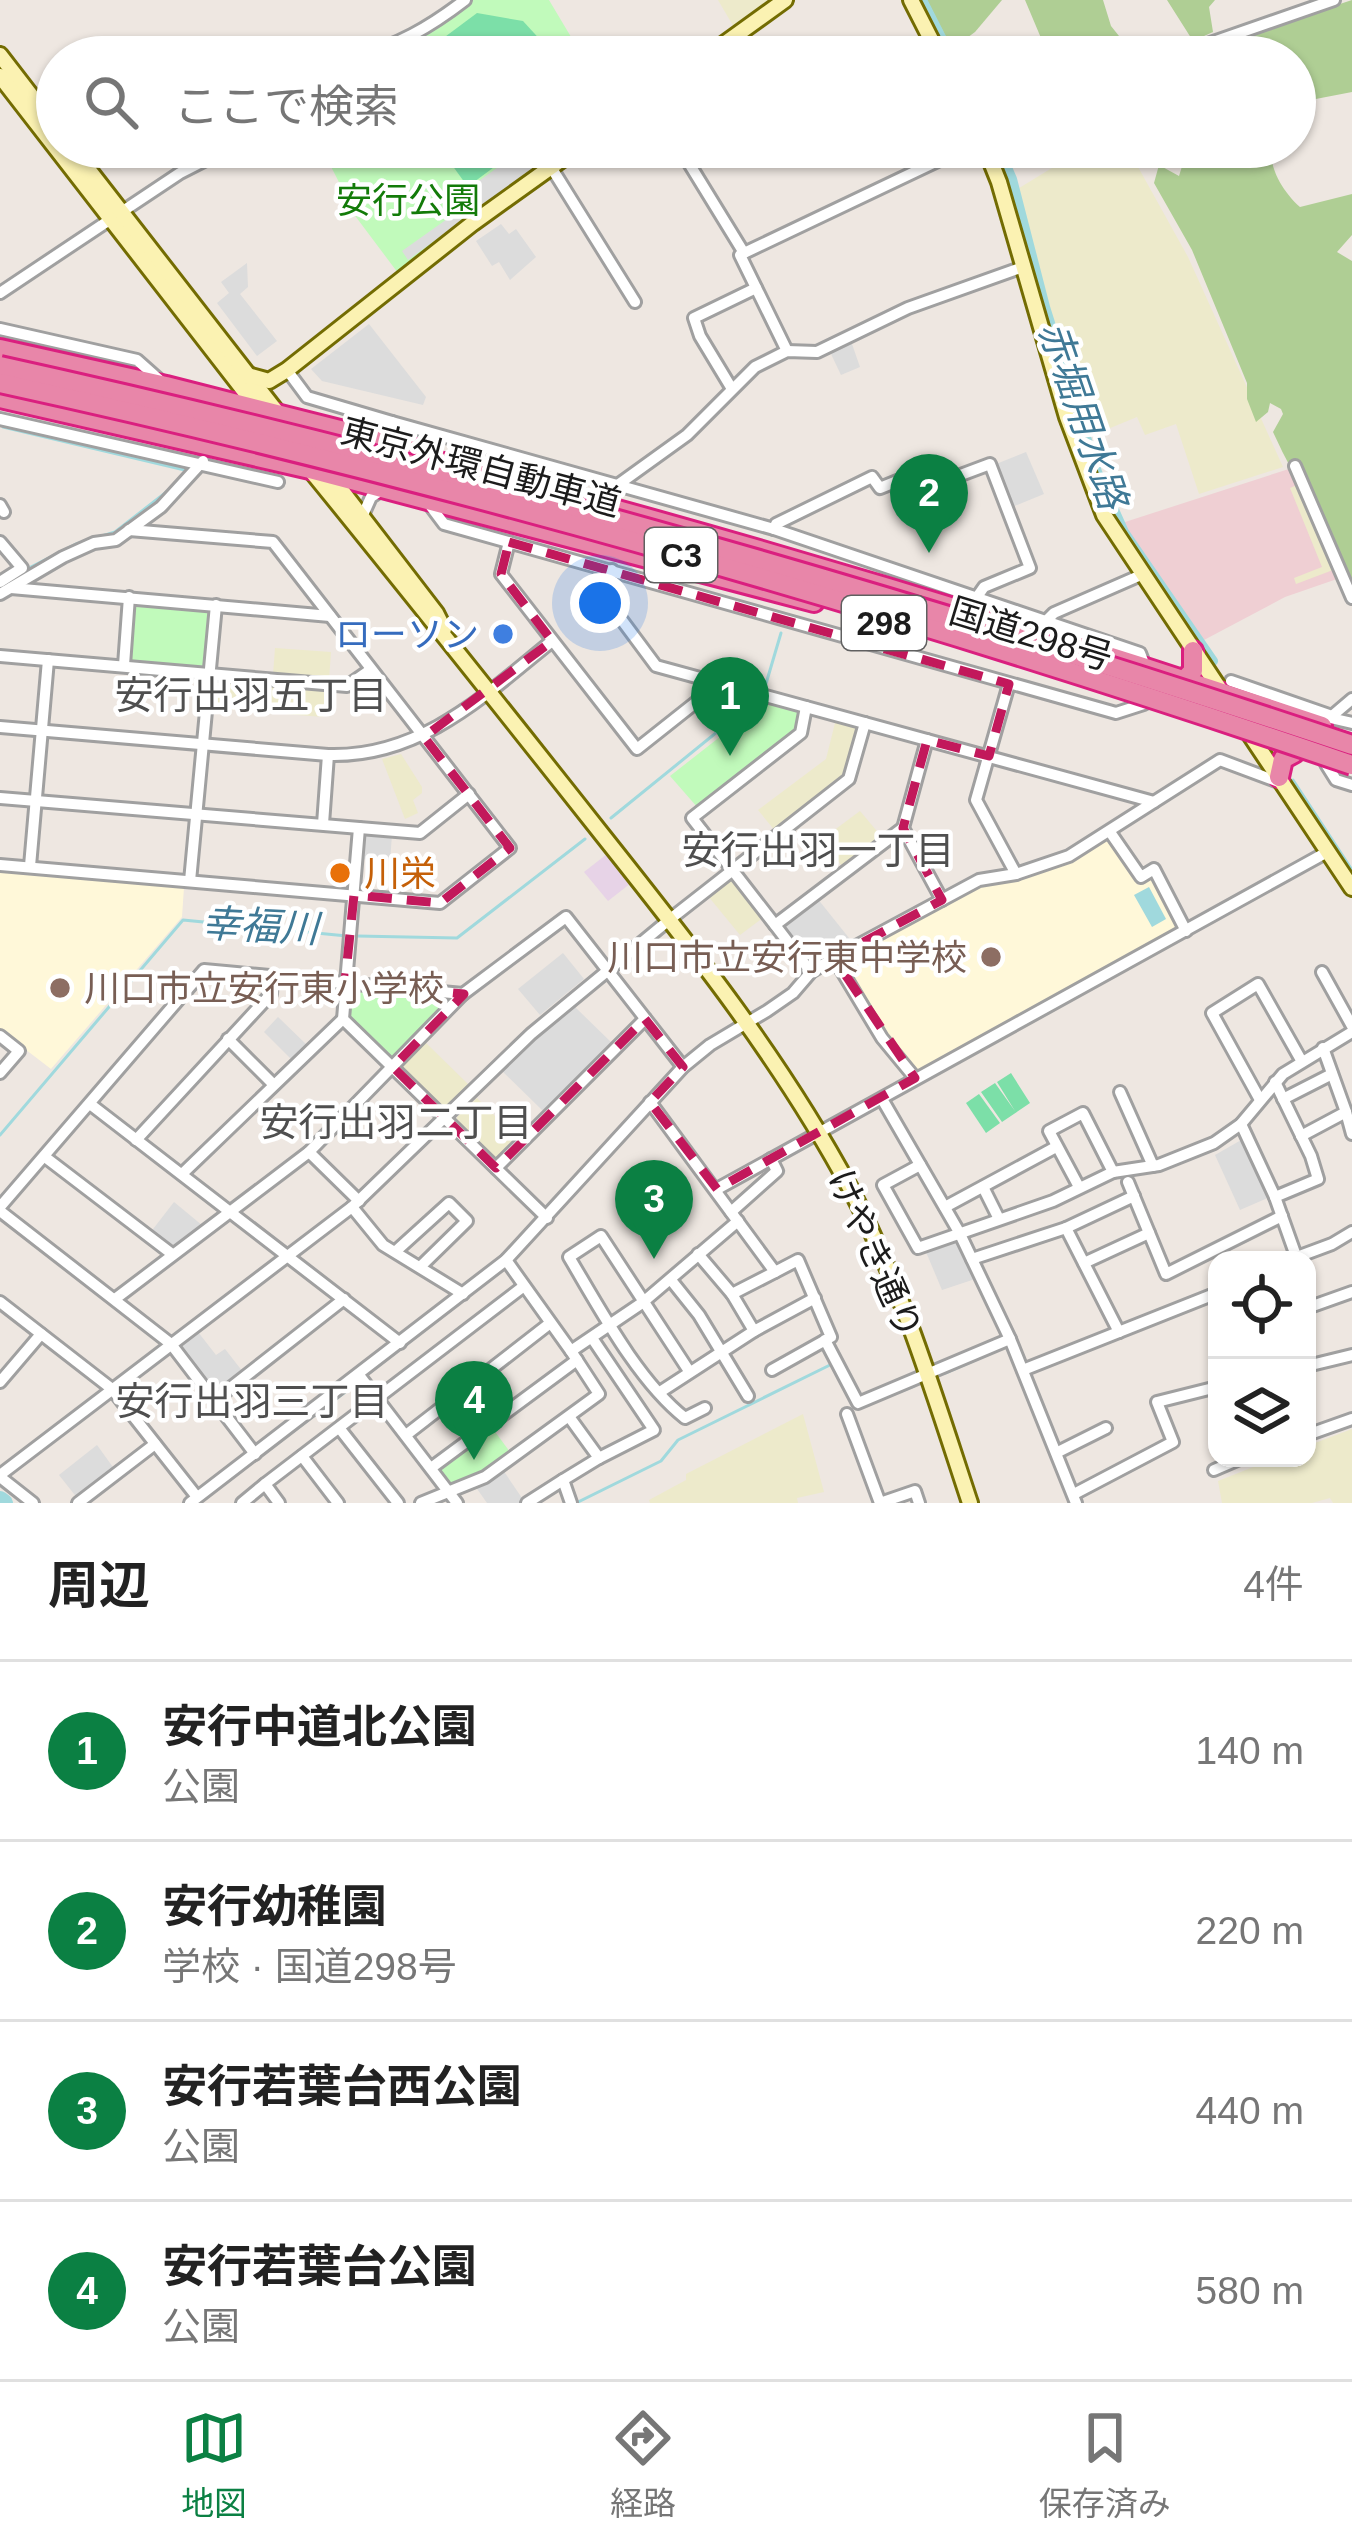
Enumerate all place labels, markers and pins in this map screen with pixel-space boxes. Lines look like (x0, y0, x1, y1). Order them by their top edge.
pin: 2 (890, 454, 968, 553)
place label: ローソン (335, 614, 479, 655)
marker: ローソン (490, 621, 516, 647)
pin: 1 (691, 657, 769, 756)
place label: 川栄 (364, 853, 436, 894)
marker: 川栄 (327, 860, 353, 886)
place label: 川口市立安行東中学校 (607, 937, 967, 978)
marker: 川口市立安行東中学校 (978, 944, 1004, 970)
place label: 川口市立安行東小学校 (84, 968, 444, 1009)
marker: 川口市立安行東小学校 (47, 975, 73, 1001)
pin: 3 (615, 1160, 693, 1259)
pin: 4 (435, 1361, 513, 1460)

